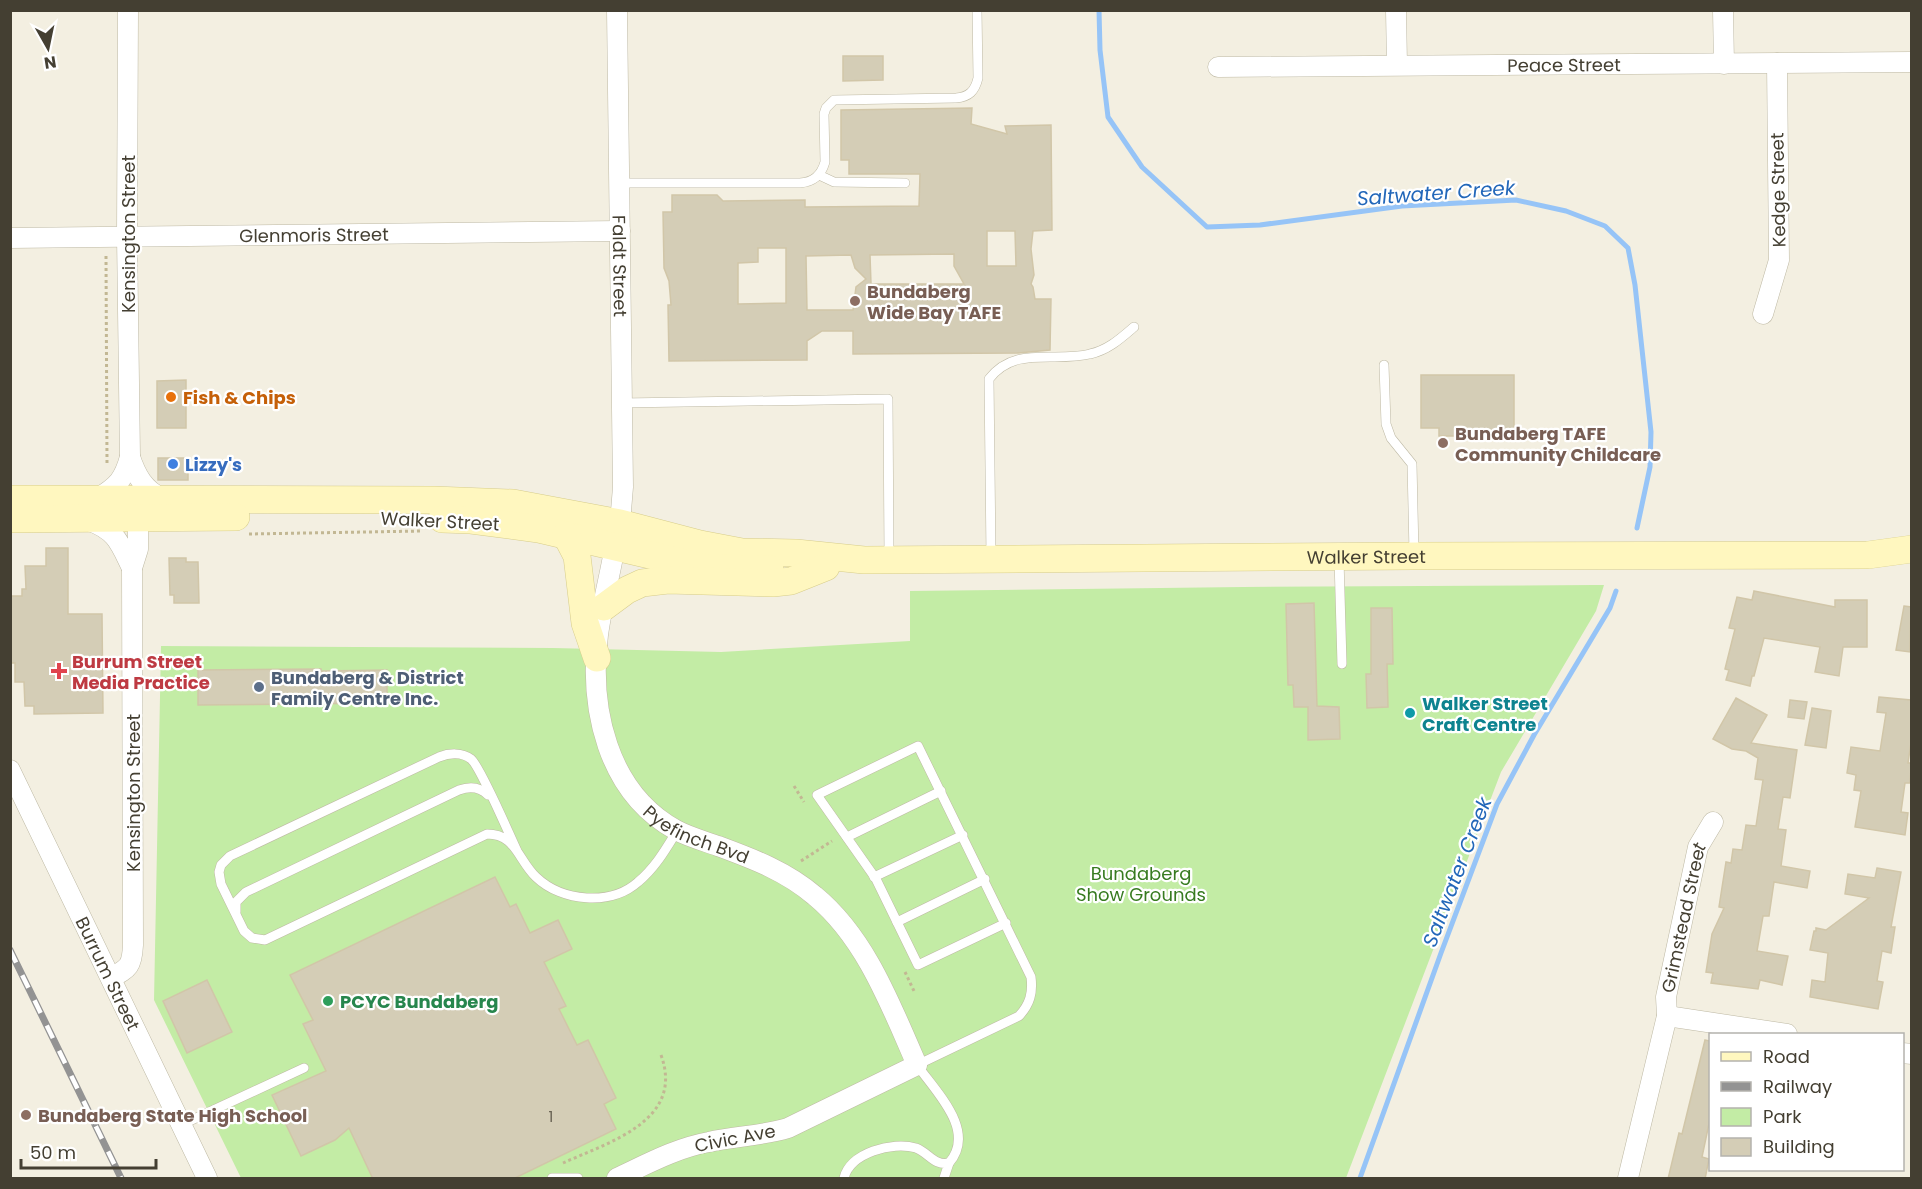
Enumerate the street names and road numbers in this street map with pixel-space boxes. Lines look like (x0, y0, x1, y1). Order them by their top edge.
street label: Peace Street (1507, 52, 1621, 77)
street label: Kedge Street (1764, 132, 1792, 248)
street label: Kensington Street (116, 155, 141, 313)
street label: Faldt Street (607, 215, 633, 317)
street label: Glenmoris Street (239, 221, 389, 248)
street label: Walker Street (380, 505, 500, 537)
street label: Walker Street (1307, 543, 1426, 569)
street label: Kensington Street (121, 714, 146, 872)
street label: Pyefinch Bvd (638, 799, 753, 869)
street label: Grimstead Street (1655, 837, 1711, 995)
street label: Burrum Street (70, 912, 146, 1035)
street label: Civic Ave (692, 1118, 778, 1158)

